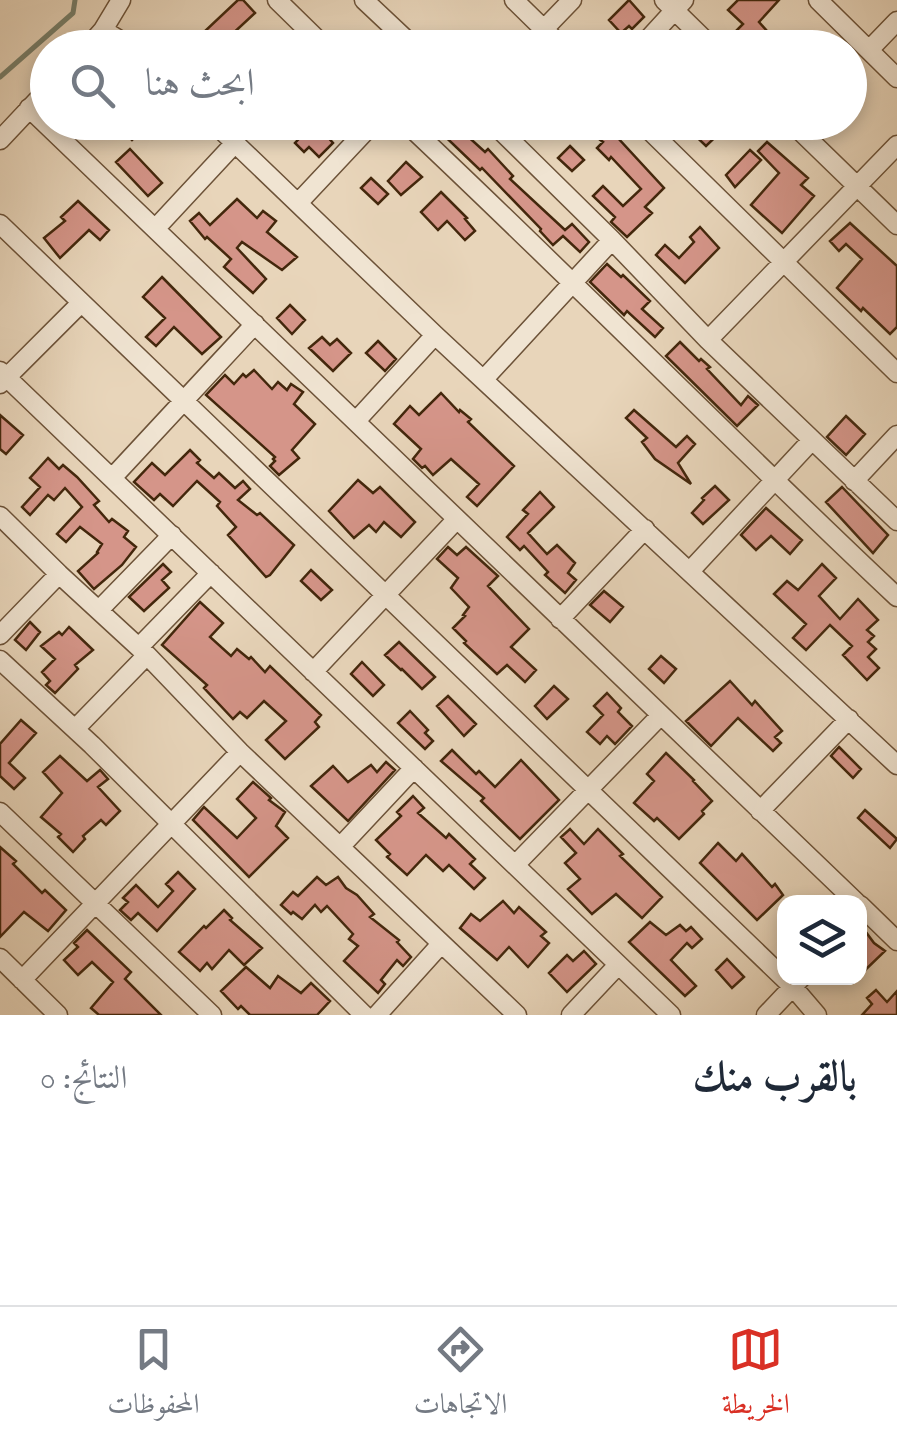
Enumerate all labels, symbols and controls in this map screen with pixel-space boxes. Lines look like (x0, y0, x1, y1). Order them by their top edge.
search box (30, 30, 867, 140)
icon: search (65, 58, 120, 113)
text: ابحث هنا (145, 61, 255, 109)
map controls (777, 895, 867, 985)
button: layers (777, 895, 867, 985)
text: بالقرب منك (693, 1052, 857, 1105)
text: النتائج: 0 (40, 1059, 127, 1100)
tab: المحفوظات (107, 1322, 199, 1431)
tab: الاتجاهات (414, 1322, 507, 1431)
tab: الخريطة (722, 1322, 790, 1431)

